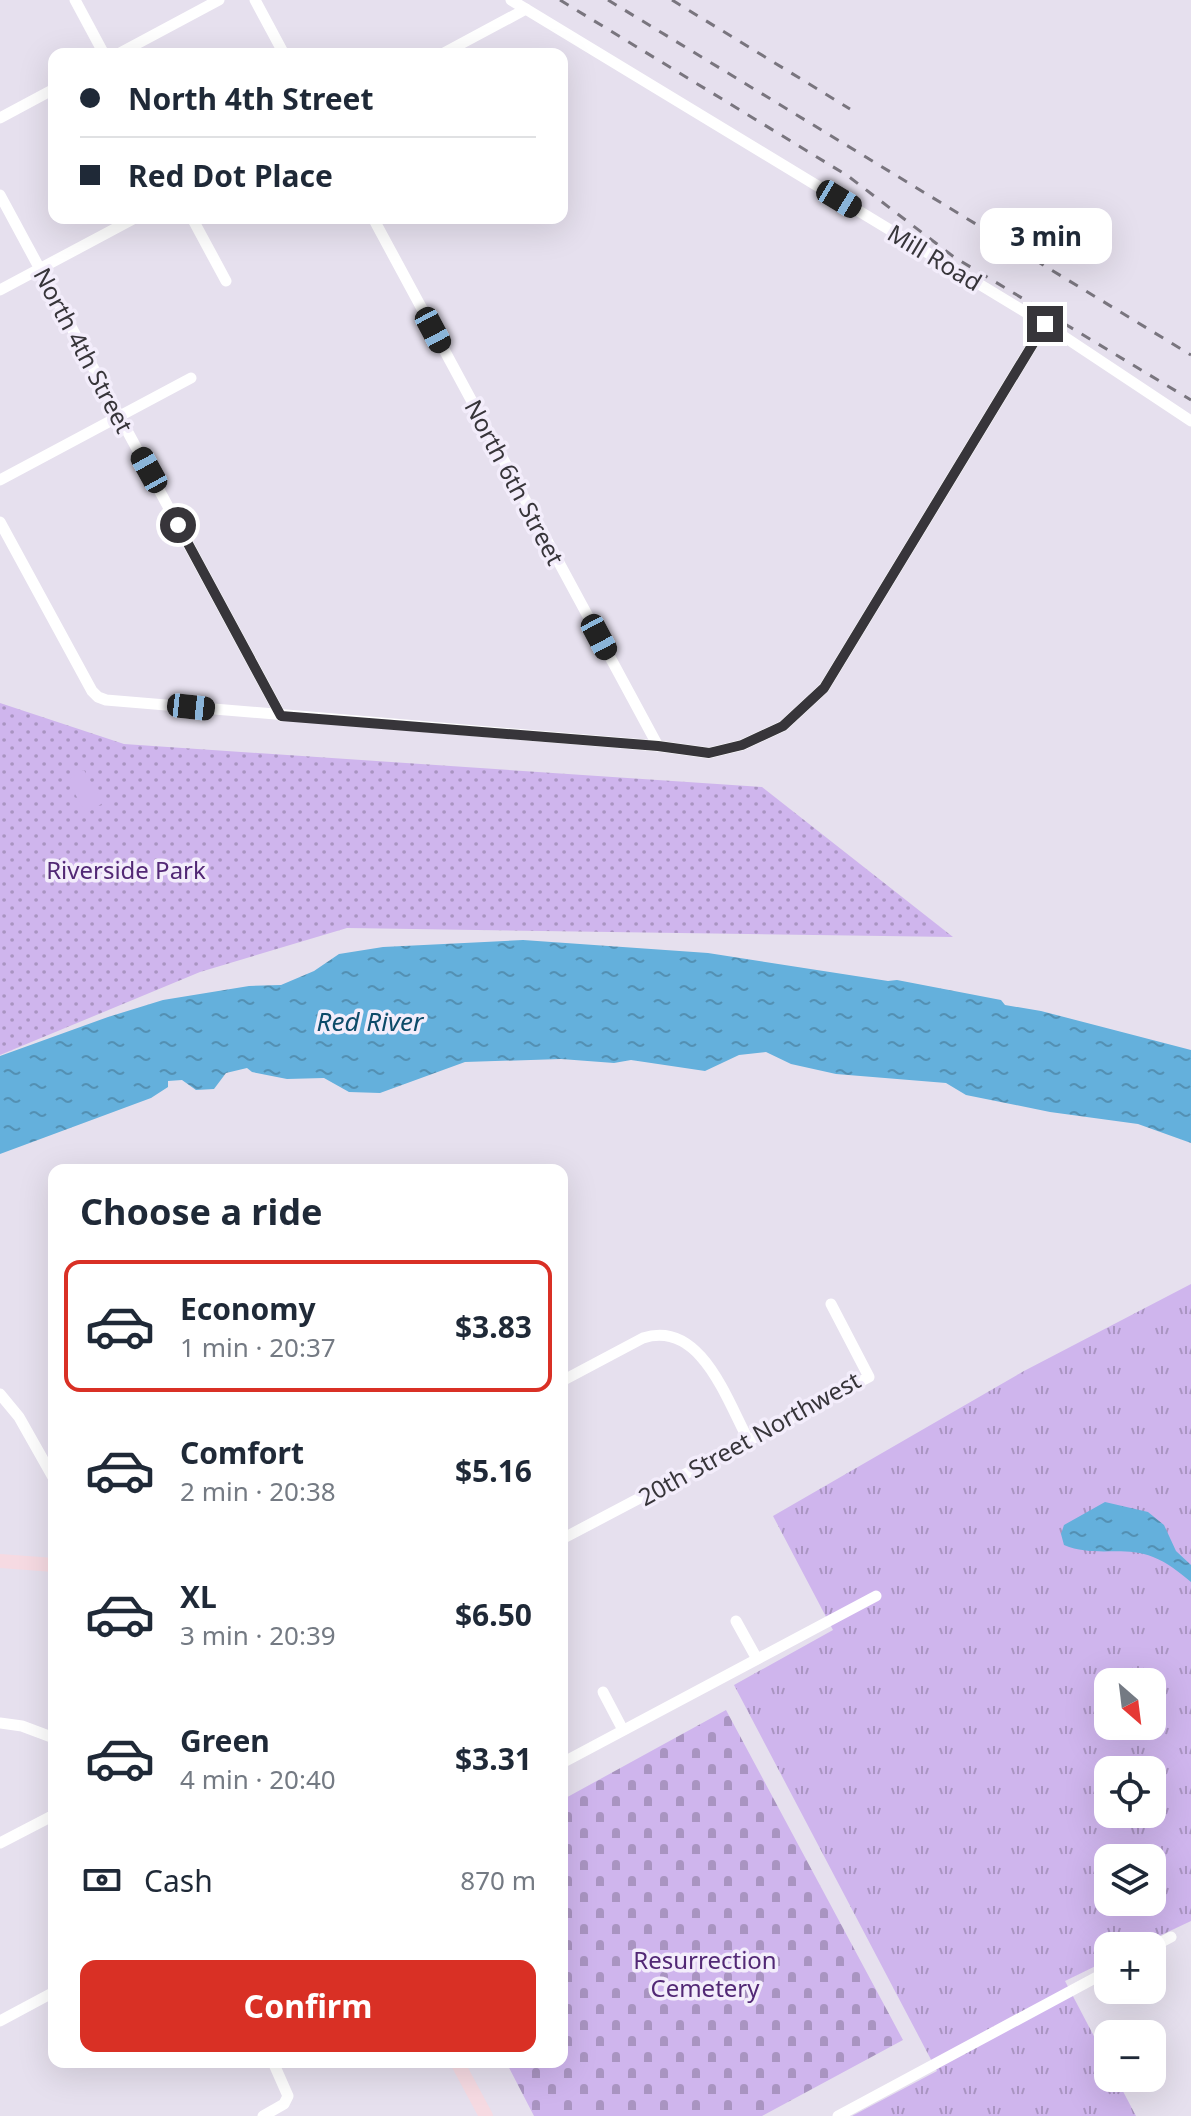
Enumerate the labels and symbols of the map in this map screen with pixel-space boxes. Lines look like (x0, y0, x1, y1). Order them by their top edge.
car (812, 176, 866, 222)
callout: 3 min (979, 208, 1111, 264)
street label: Mill Road (882, 216, 988, 298)
street label: North 4th Street (27, 262, 142, 439)
car (411, 303, 455, 357)
route end (1027, 306, 1063, 342)
street label: North 6th Street (458, 394, 573, 571)
car (127, 443, 171, 497)
route start (160, 507, 196, 543)
car (577, 610, 621, 664)
car (166, 693, 216, 721)
park label: Riverside Park (46, 853, 206, 886)
water label: Red River (317, 1003, 425, 1039)
street label: 20th Street Northwest (632, 1363, 866, 1513)
north arrow (1094, 1668, 1166, 1740)
park label: Resurrection Cemetery (633, 1943, 777, 2004)

